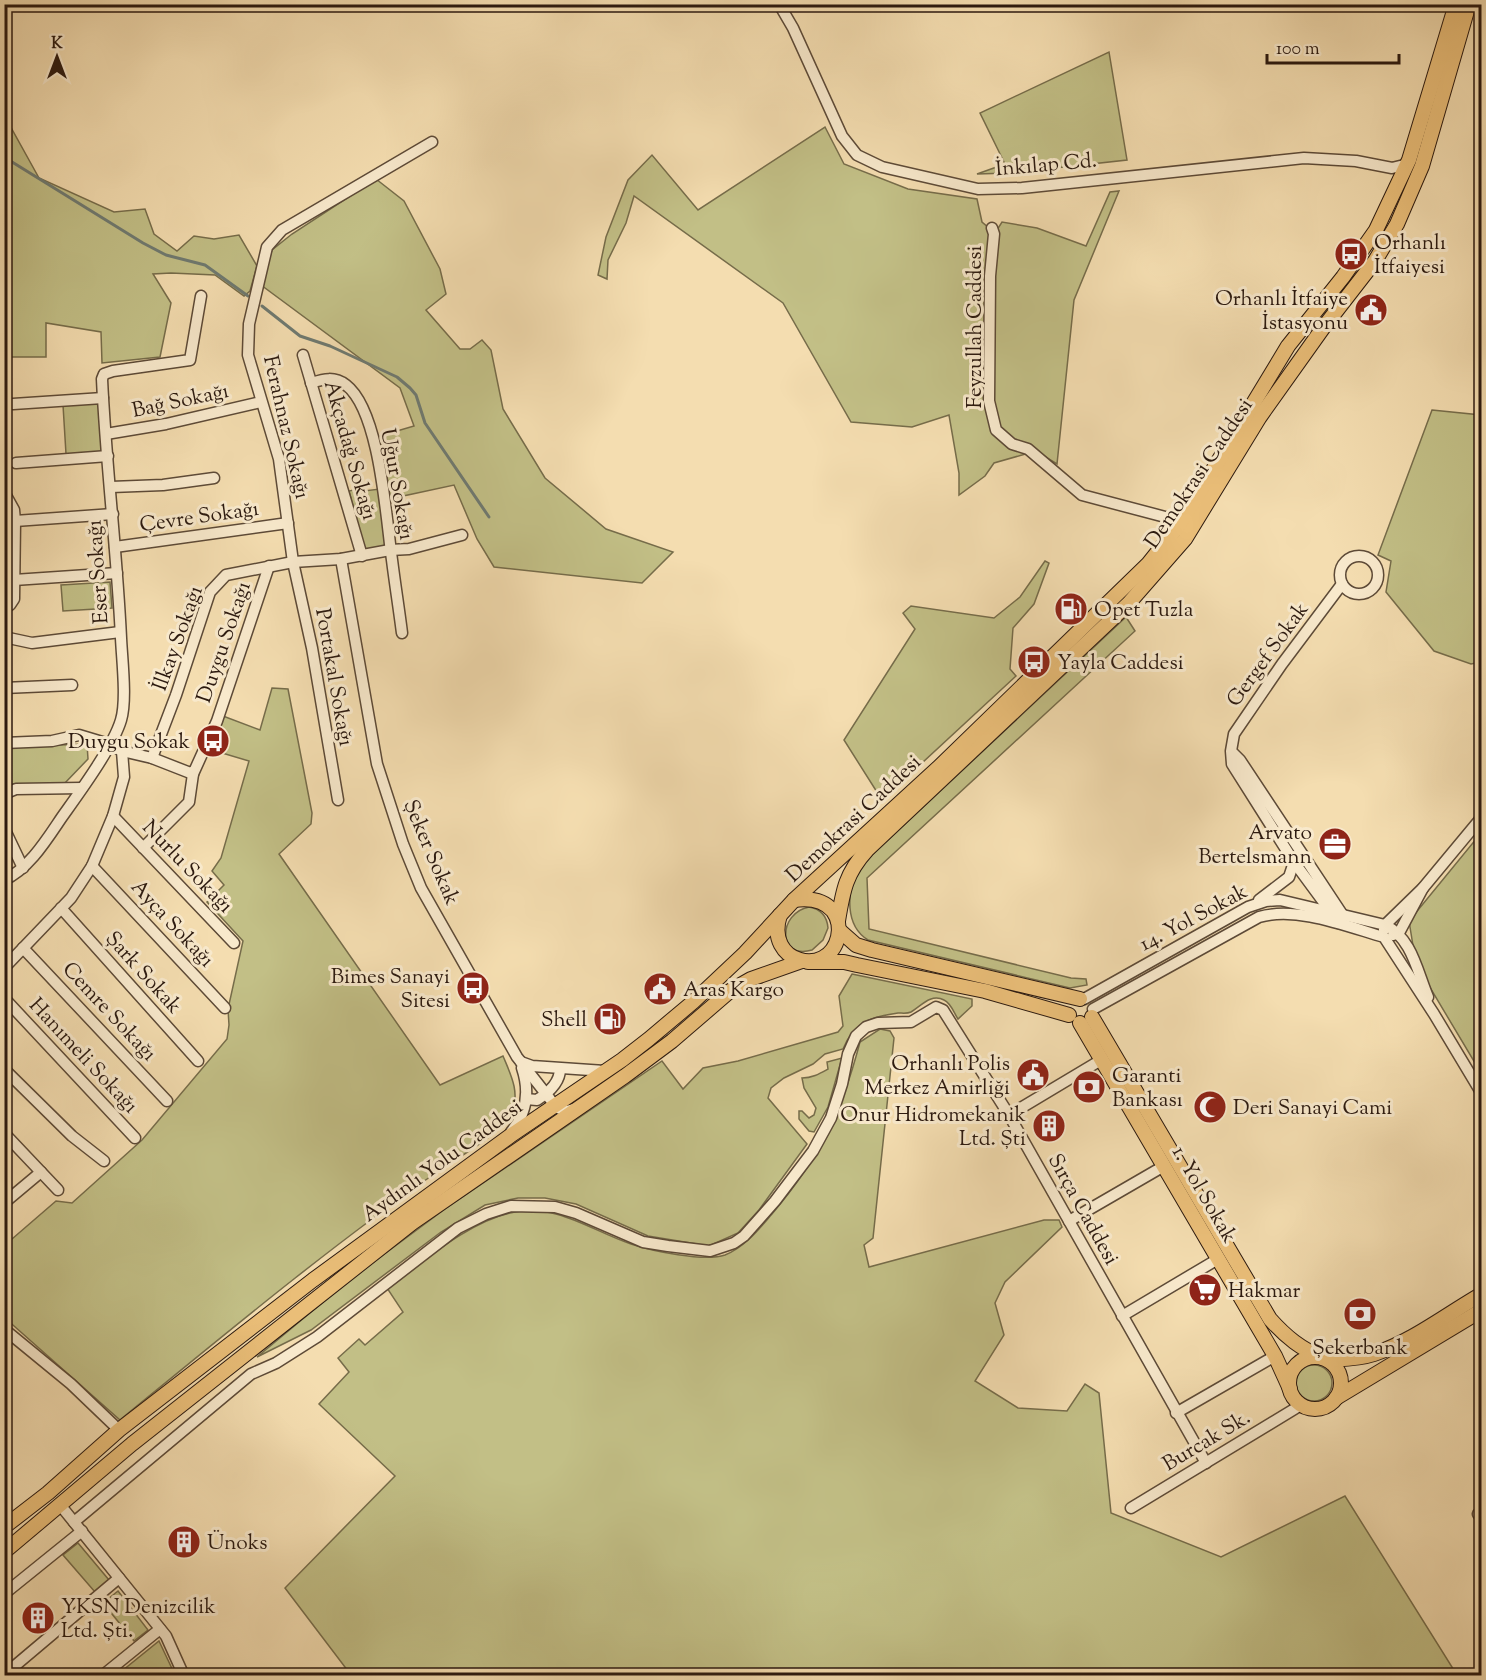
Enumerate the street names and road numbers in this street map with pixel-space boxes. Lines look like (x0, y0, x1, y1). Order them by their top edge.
street label: İnkılap Cd. (994, 147, 1098, 185)
street label: Feyzullah Caddesi (961, 246, 991, 408)
street label: Ferahnaz Sokağı (254, 353, 316, 502)
street label: Bağ Sokağı (129, 377, 232, 427)
street label: Akçadağ Sokağı (315, 377, 383, 524)
street label: Demokrasi Caddesi (1138, 393, 1261, 555)
street label: Uğur Sokağı (371, 426, 421, 542)
street label: Çevre Sokağı (138, 495, 261, 541)
street label: Eser Sokağı (80, 519, 118, 625)
street label: Duygu Sokağı (190, 578, 260, 707)
street label: İlkay Sokağı (146, 582, 212, 695)
street label: Gergef Sokak (1220, 596, 1317, 714)
street label: Portakal Sokağı (306, 606, 360, 749)
street label: Demokrasi Caddesi (780, 749, 929, 890)
street label: Şeker Sokak (394, 795, 466, 911)
street label: Nurlu Sokağı (134, 814, 239, 921)
street label: Ayça Sokağı (123, 874, 220, 975)
street label: 14. Yol Sokak (1135, 877, 1254, 960)
street label: Şark Sokak (97, 925, 188, 1022)
street label: Cemre Sokağı (54, 956, 163, 1069)
street label: Hanımeli Sokağı (21, 992, 144, 1121)
street label: Aydınlı Yolu Caddesi (357, 1093, 530, 1230)
street label: 1. Yol Sokak (1163, 1141, 1244, 1250)
street label: Sırça Caddesi (1039, 1149, 1125, 1271)
street label: Burcak Sk. (1157, 1404, 1257, 1480)

